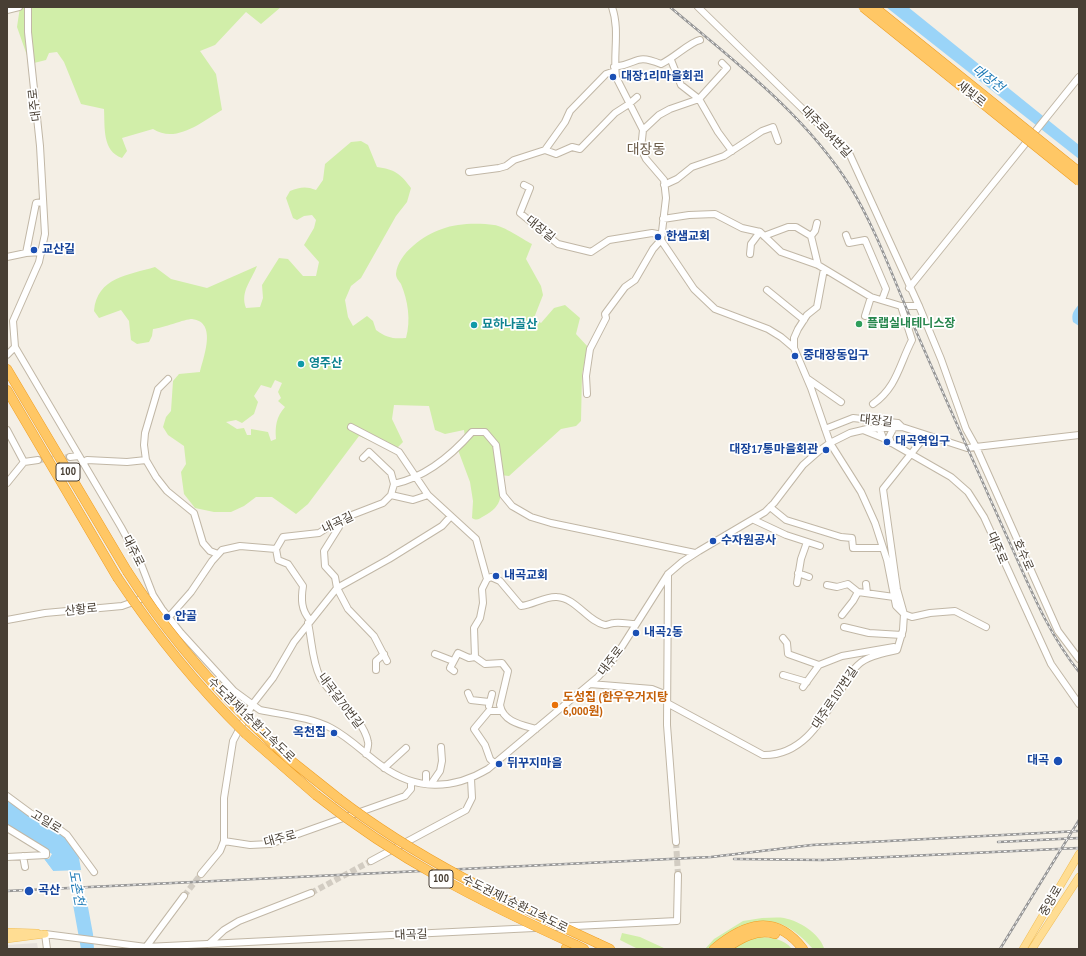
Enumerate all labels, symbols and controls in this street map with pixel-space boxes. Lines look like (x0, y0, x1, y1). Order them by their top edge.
water label: 대장천 (969, 62, 1007, 96)
place label: 대장1리마을회괸 (621, 70, 704, 84)
marker: 대장1리마을회괸 (608, 72, 618, 82)
street label: 새빛로 (954, 78, 988, 110)
street label: 대주로 (26, 88, 44, 122)
street label: 대주로84번길 (798, 103, 854, 161)
district label: 대장동 (627, 142, 665, 158)
street label: 대장길 (523, 213, 557, 245)
place label: 한샘교회 (666, 230, 710, 244)
marker: 한샘교회 (653, 232, 663, 242)
place label: 교산길 (42, 243, 75, 257)
marker: 교산길 (29, 245, 39, 255)
place label: 플랩실내테니스장 (867, 317, 955, 331)
place label: 묘하나골산 (482, 318, 537, 332)
marker: 플랩실내테니스장 (854, 319, 864, 329)
marker: 묘하나골산 (469, 320, 479, 330)
place label: 중대장동입구 (803, 349, 869, 363)
marker: 중대장동입구 (790, 351, 800, 361)
place label: 영주산 (309, 357, 342, 371)
marker: 영주산 (296, 359, 306, 369)
street label: 대장길 (859, 412, 893, 430)
place label: 대곡역입구 (895, 435, 950, 449)
marker: 대곡역입구 (882, 437, 892, 447)
place label: 대장17통마을회관 (729, 443, 818, 457)
marker: 대장17통마을회관 (821, 445, 831, 455)
road number: 100 (56, 463, 80, 481)
street label: 내곡길 (320, 509, 356, 537)
street label: 대주로 (984, 530, 1010, 566)
street label: 대주로 (119, 533, 147, 569)
place label: 수자원공사 (721, 534, 776, 548)
marker: 수자원공사 (708, 536, 718, 546)
street label: 호수로 (1010, 537, 1036, 573)
place label: 내곡교회 (504, 569, 548, 583)
marker: 내곡교회 (491, 571, 501, 581)
street label: 산황로 (64, 601, 98, 619)
place label: 안골 (175, 610, 197, 624)
marker: 안골 (162, 612, 172, 622)
place label: 내곡2동 (644, 626, 683, 640)
marker: 내곡2동 (631, 628, 641, 638)
street label: 대주로 (595, 643, 627, 679)
street label: 대주로107번길 (809, 664, 861, 732)
street label: 내곡길70번길 (314, 670, 366, 732)
street label: 수도권제1순환고속도로 (204, 675, 298, 765)
place label: 도성집 (한우우거지탕 6,000원) (563, 691, 668, 719)
marker: 도성집 (한우우거지탕 6,000원) (550, 700, 560, 710)
place label: 옥천집 (293, 726, 326, 740)
marker: 옥천집 (329, 728, 339, 738)
place label: 대곡 (1027, 754, 1049, 768)
marker: 대곡 (1052, 755, 1064, 767)
place label: 뒤꾸지마을 (507, 757, 562, 771)
marker: 뒤꾸지마을 (494, 759, 504, 769)
street label: 고일로 (28, 807, 64, 837)
street label: 대주로 (262, 828, 298, 850)
water label: 도촌천 (65, 869, 87, 907)
road number: 100 (429, 870, 453, 888)
street label: 수도권제1순환고속도로 (460, 872, 570, 936)
street label: 중앙로 (1036, 883, 1066, 919)
place label: 곡산 (38, 884, 60, 898)
marker: 곡산 (23, 885, 35, 897)
street label: 대곡길 (394, 927, 428, 943)

